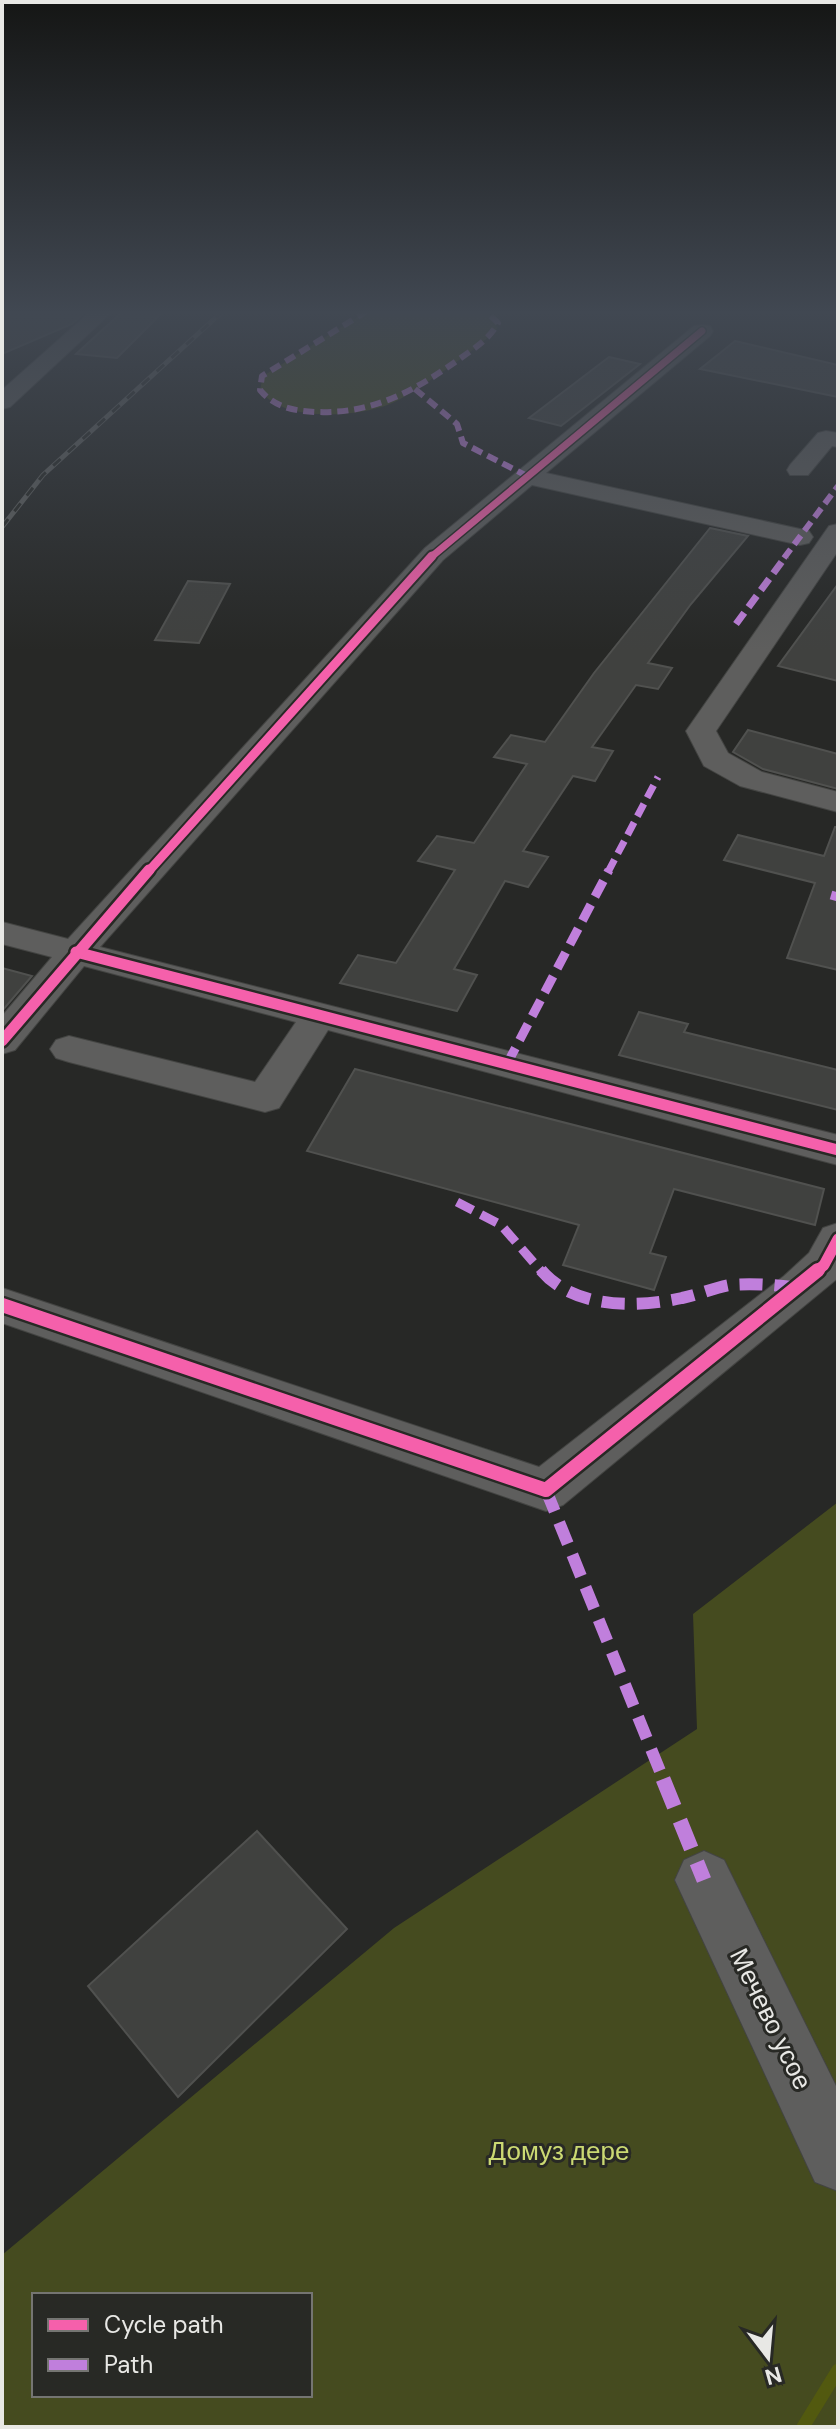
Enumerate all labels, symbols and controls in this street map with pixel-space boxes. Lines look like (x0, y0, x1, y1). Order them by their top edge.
street label: Мечево усое (722, 1943, 820, 2095)
park label: Домуз дере (489, 2134, 629, 2168)
legend (32, 2293, 312, 2397)
text: Cycle path (104, 2309, 223, 2340)
north arrow (728, 2317, 808, 2397)
text: Path (104, 2349, 153, 2380)
text: N (762, 2360, 785, 2392)

